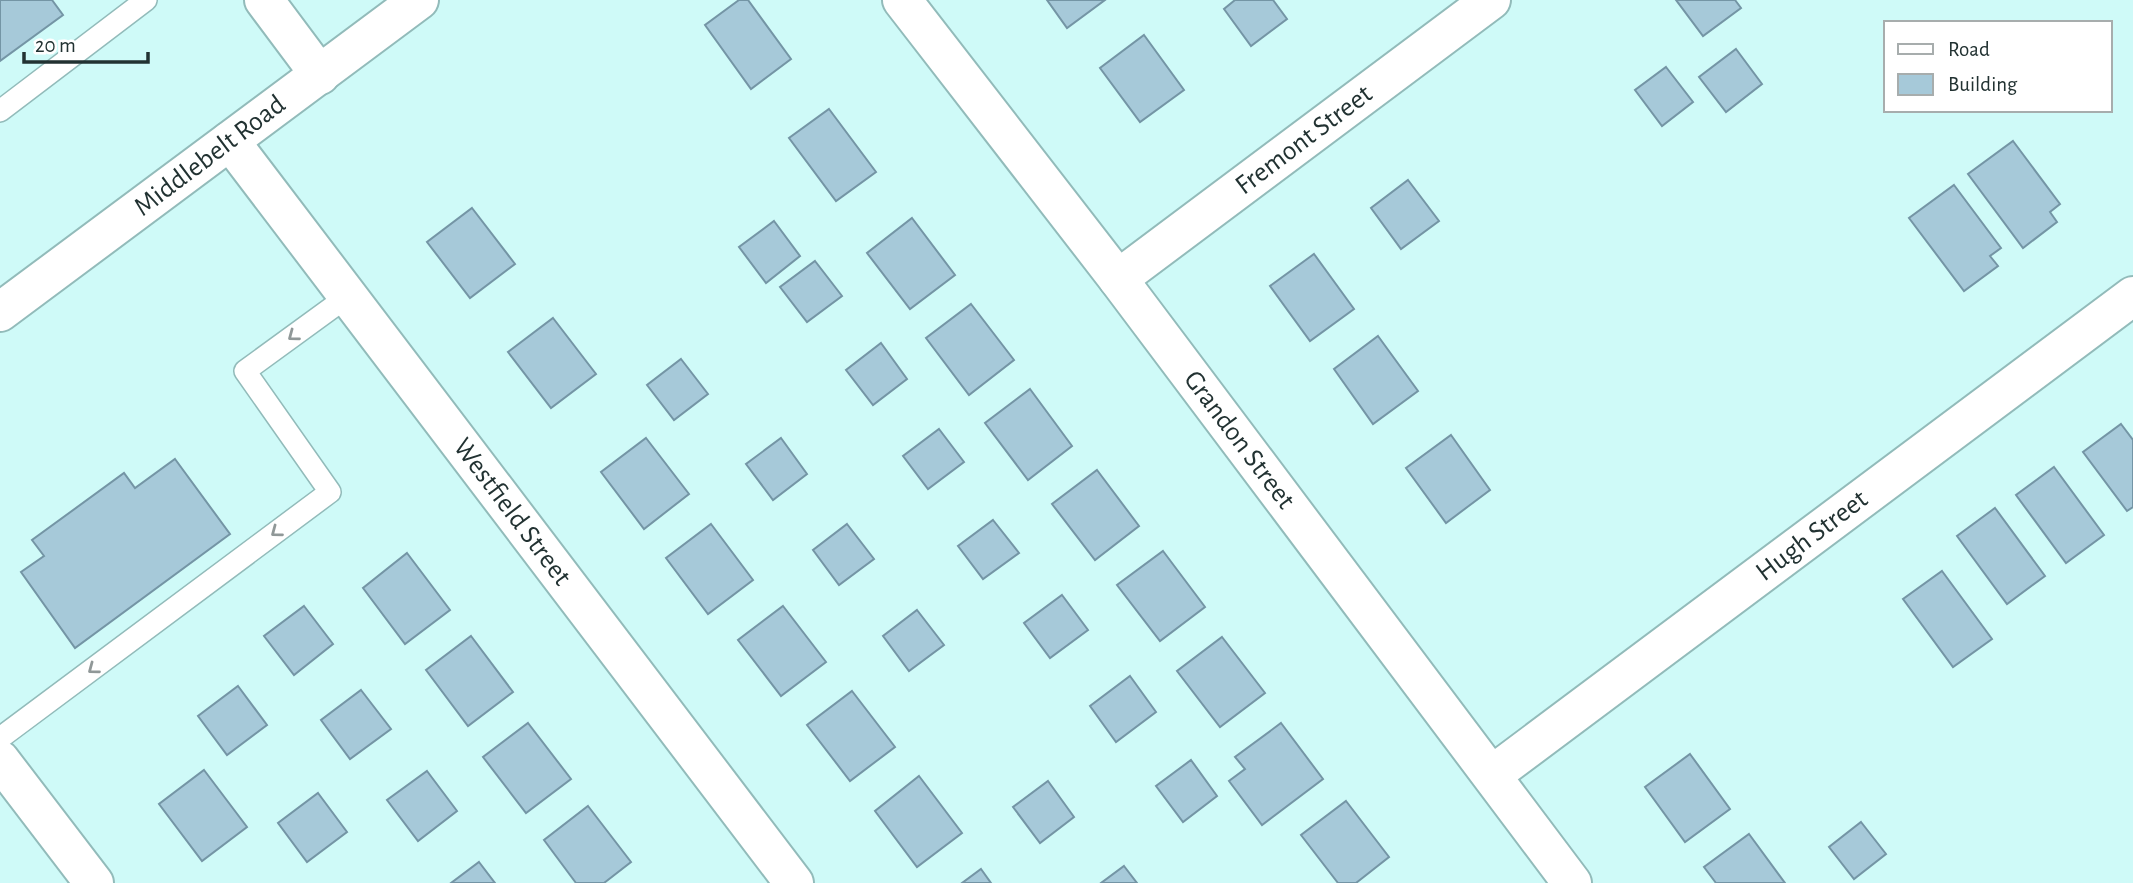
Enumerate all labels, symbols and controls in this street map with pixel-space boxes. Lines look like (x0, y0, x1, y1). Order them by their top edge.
scale bar (24, 21, 149, 65)
legend (1884, 21, 2112, 112)
text: 20 m (35, 35, 76, 56)
text: Road (1948, 39, 1990, 60)
text: Building (1948, 74, 2018, 95)
street label: Fremont Street (1231, 80, 1377, 200)
street label: Middlebelt Road (129, 90, 291, 222)
one-way arrow (288, 328, 300, 340)
street label: Grandon Street (1178, 366, 1300, 514)
street label: Westfield Street (448, 433, 576, 591)
street label: Hugh Street (1751, 485, 1873, 587)
one-way arrow (271, 524, 283, 537)
one-way arrow (89, 660, 101, 673)

